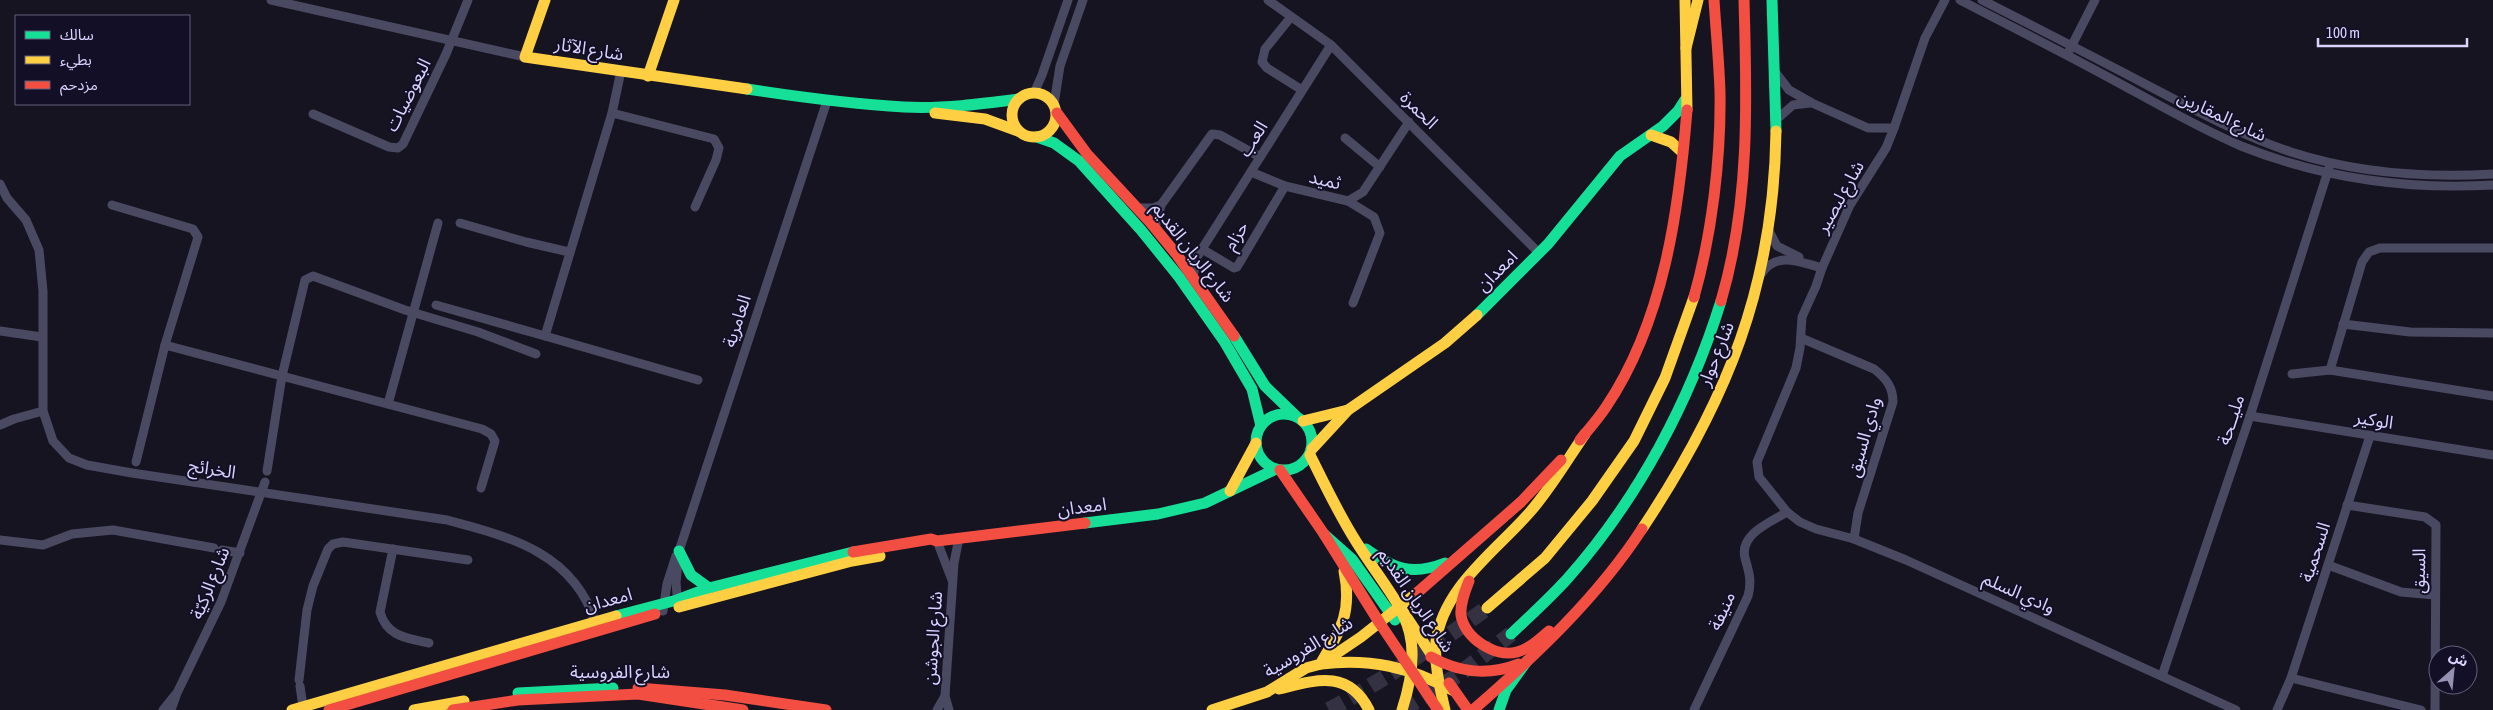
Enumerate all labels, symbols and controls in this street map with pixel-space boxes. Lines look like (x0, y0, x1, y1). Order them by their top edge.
legend (15, 15, 190, 105)
scale bar (2318, 15, 2467, 47)
text: 100 m (2326, 24, 2360, 41)
text: سالك (60, 26, 94, 43)
street label: شارع الآثار (551, 33, 625, 68)
text: بطيء (60, 51, 92, 71)
street label: البعوضيات (380, 55, 436, 135)
text: مزدحم (60, 76, 98, 96)
street label: الحمرة (1395, 86, 1443, 134)
street label: شارع المقارين (2173, 86, 2270, 149)
street label: العب (1234, 117, 1272, 160)
street label: شارع لبصير (1811, 157, 1871, 239)
street label: ثميد (1307, 166, 1343, 193)
street label: شارع الريان القديم (1145, 197, 1239, 308)
street label: حزام (1219, 217, 1256, 256)
street label: امعدان (1472, 246, 1522, 296)
street label: العامرية (718, 292, 756, 350)
street label: شارع حوار (1693, 319, 1742, 391)
street label: مليــحة (2213, 392, 2248, 448)
street label: وادي السيق (1842, 394, 1888, 480)
street label: الوكير (2352, 406, 2395, 434)
street label: الخرائج (186, 454, 237, 486)
street label: امعدان (1056, 493, 1108, 521)
street label: السحمية (2295, 519, 2334, 584)
street label: شارع الريان القديم (1370, 543, 1459, 658)
street label: شارع الركيّة (186, 544, 237, 623)
street label: السيق (2408, 548, 2430, 594)
street label: وادي السلم (1979, 567, 2059, 621)
street label: امعدان (581, 583, 635, 617)
street label: منيفة (1704, 588, 1739, 633)
street label: شارع الجوشن (919, 590, 950, 686)
street label: شارع الفروسية (1259, 612, 1358, 685)
north arrow (2428, 645, 2478, 695)
text: ش (2447, 647, 2471, 670)
street label: شارع الفروسية (570, 661, 670, 686)

